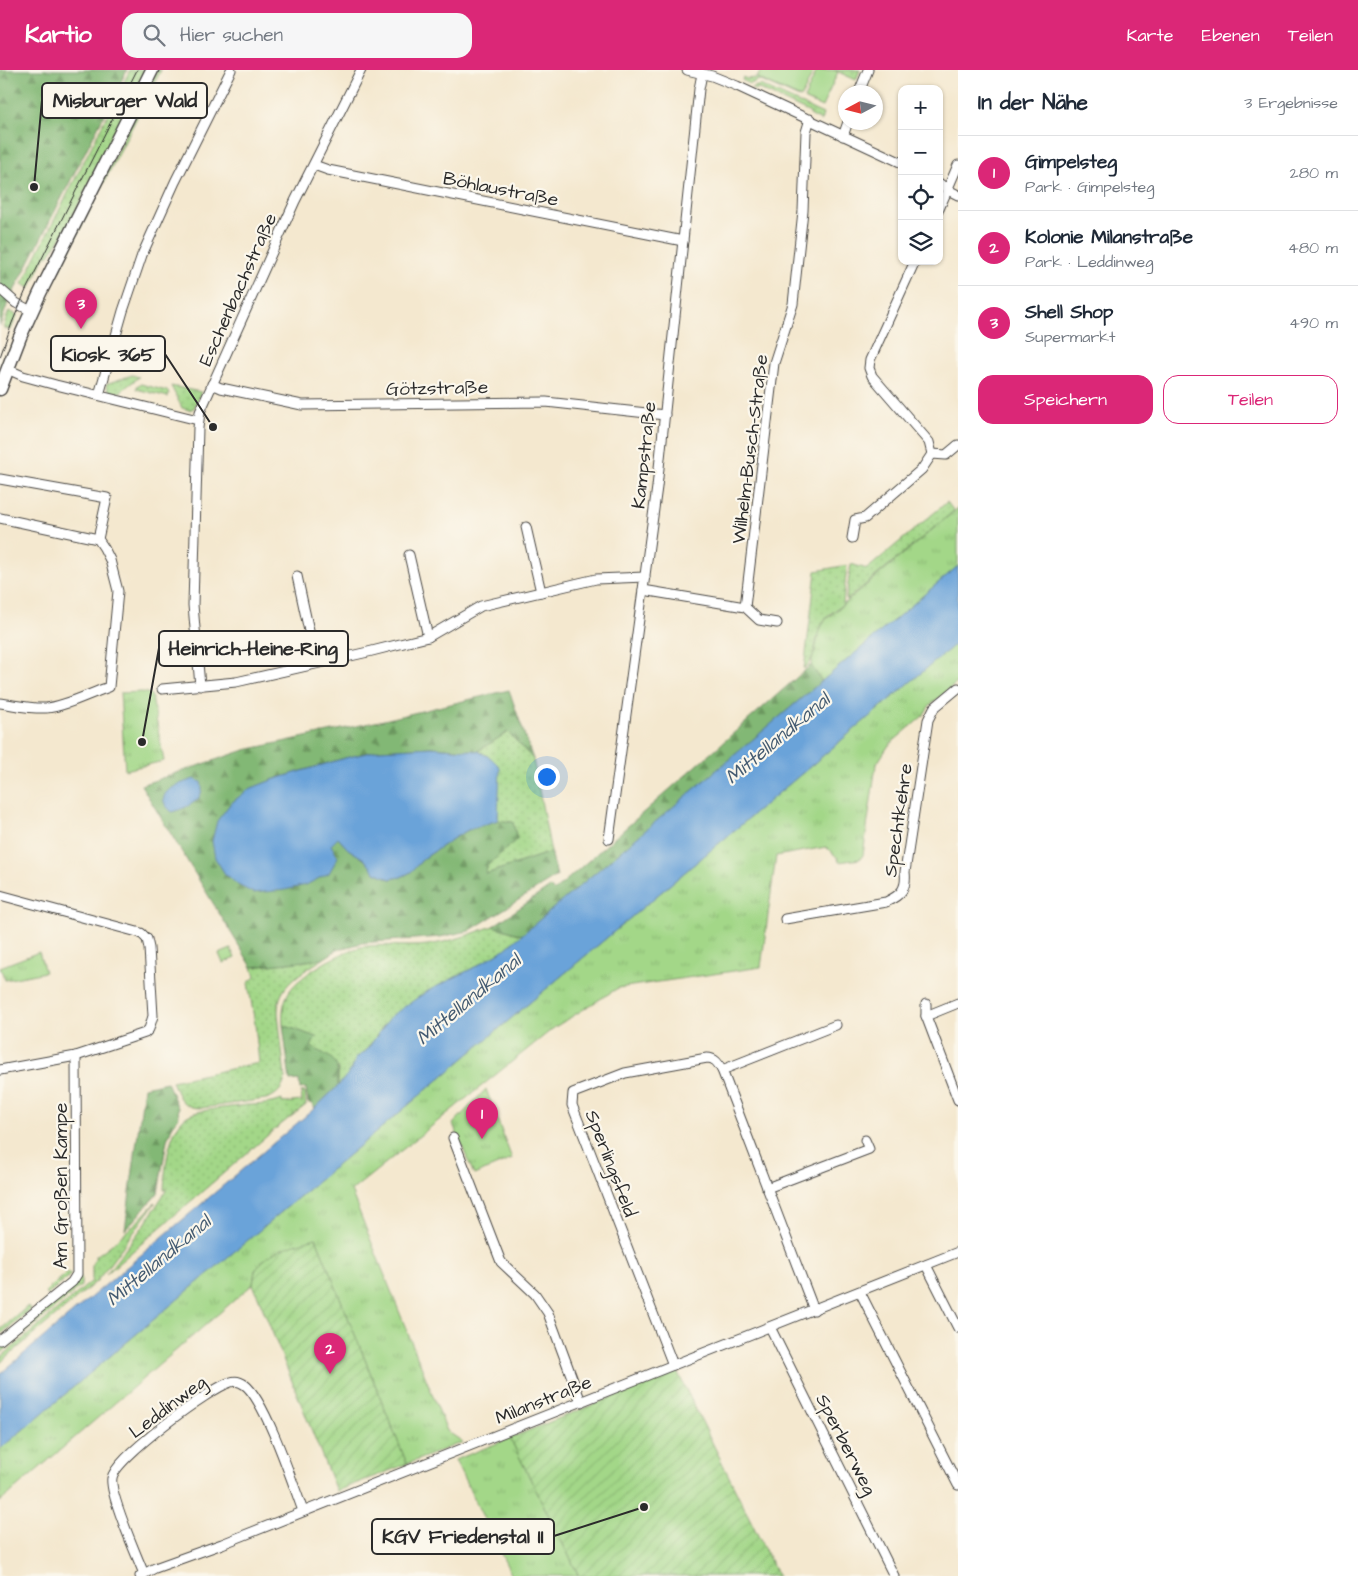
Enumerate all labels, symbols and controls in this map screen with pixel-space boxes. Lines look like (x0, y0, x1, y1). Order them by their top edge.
search box (122, 13, 472, 58)
text: Kartio (25, 18, 92, 52)
icon: search (140, 21, 168, 49)
text: Hier suchen (180, 22, 283, 49)
text: Karte (1126, 23, 1174, 48)
text: Ebenen (1202, 23, 1260, 48)
text: Teilen (1288, 23, 1333, 48)
callout: Misburger Wald (42, 83, 207, 118)
north arrow (838, 85, 883, 130)
map controls (898, 85, 943, 265)
button: + (898, 85, 943, 130)
text: Misburger Wald (53, 87, 198, 116)
text: In der Nähe (978, 88, 1088, 117)
text: 3 Ergebnisse (1244, 92, 1338, 114)
button: − (898, 130, 943, 175)
text: Gimpelsteg (1025, 149, 1117, 176)
text: 1 (993, 162, 995, 184)
text: 280 m (1290, 162, 1338, 184)
street label: Böhlaustraße (441, 165, 561, 214)
button: locate (898, 175, 943, 220)
text: Park · Gimpelsteg (1025, 176, 1155, 198)
street label: Eschenbachstraße (192, 209, 284, 370)
button: layers (898, 220, 943, 265)
text: Kolonie Milanstraße (1025, 224, 1193, 251)
text: 2 (989, 237, 999, 259)
text: 480 m (1288, 237, 1338, 259)
text: Park · Leddinweg (1025, 251, 1153, 273)
pin: 3 (65, 288, 97, 329)
text: Shell Shop (1025, 299, 1113, 326)
text: 3 (990, 312, 998, 334)
text: 490 m (1289, 312, 1338, 334)
text: Supermarkt (1025, 326, 1116, 348)
callout: Kiosk 365 (51, 336, 165, 371)
text: Kiosk 365 (61, 341, 156, 369)
street label: Wilhelm-Busch-Straße (725, 353, 776, 546)
street label: Götzstraße (386, 374, 488, 403)
button: Speichern (978, 375, 1153, 424)
button: Teilen (1163, 375, 1338, 424)
street label: Kampstraße (625, 400, 664, 510)
callout: Heinrich-Heine-Ring (159, 631, 348, 666)
text: Heinrich-Heine-Ring (168, 635, 338, 664)
water label: Mittellandkanal (719, 685, 838, 791)
street label: Spechtkehre (877, 762, 920, 879)
your location (534, 764, 560, 790)
water label: Mittellandkanal (410, 946, 529, 1052)
pin: 1 (466, 1098, 498, 1139)
street label: Am Großen Kampe (48, 1103, 75, 1269)
street label: Sperlingsfeld (577, 1106, 643, 1221)
water label: Mittellandkanal (100, 1207, 219, 1313)
pin: 2 (314, 1333, 346, 1374)
street label: Leddinweg (124, 1369, 213, 1446)
street label: Milanstraße (491, 1369, 596, 1432)
street label: Sperberweg (808, 1389, 883, 1501)
callout: KGV Friedenstal II (372, 1519, 554, 1554)
text: KGV Friedenstal II (382, 1523, 544, 1551)

